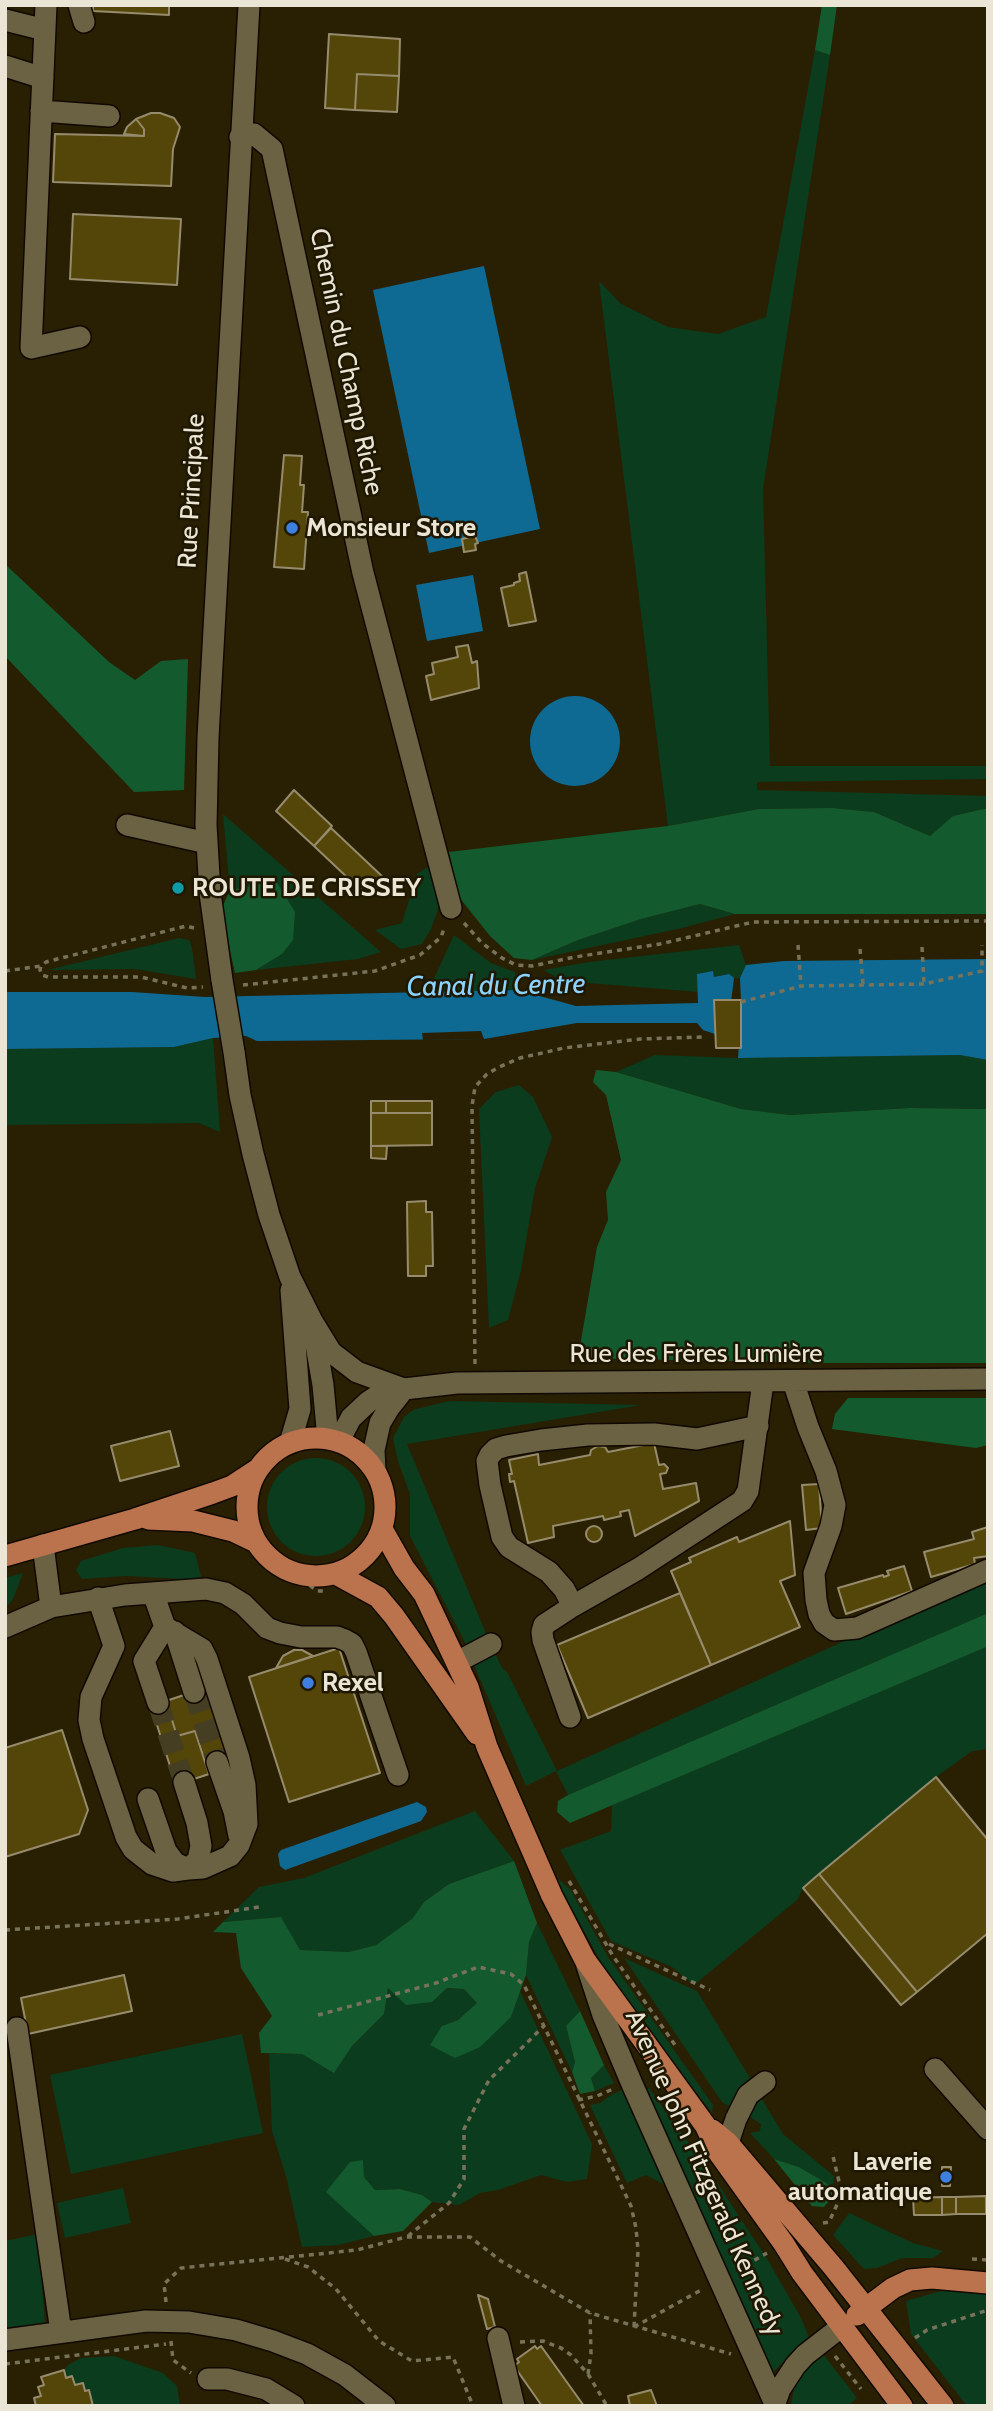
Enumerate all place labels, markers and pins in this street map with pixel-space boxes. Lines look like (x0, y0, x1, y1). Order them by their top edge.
place label: Monsieur Store (306, 512, 476, 544)
marker: Monsieur Store (284, 520, 300, 536)
place label: ROUTE DE CRISSEY (192, 872, 421, 904)
marker: ROUTE DE CRISSEY (170, 880, 186, 896)
place label: Rexel (322, 1667, 384, 1699)
marker: Rexel (300, 1675, 316, 1691)
place label: Laverie automatique (788, 2146, 932, 2208)
marker: Laverie automatique (938, 2169, 954, 2185)

